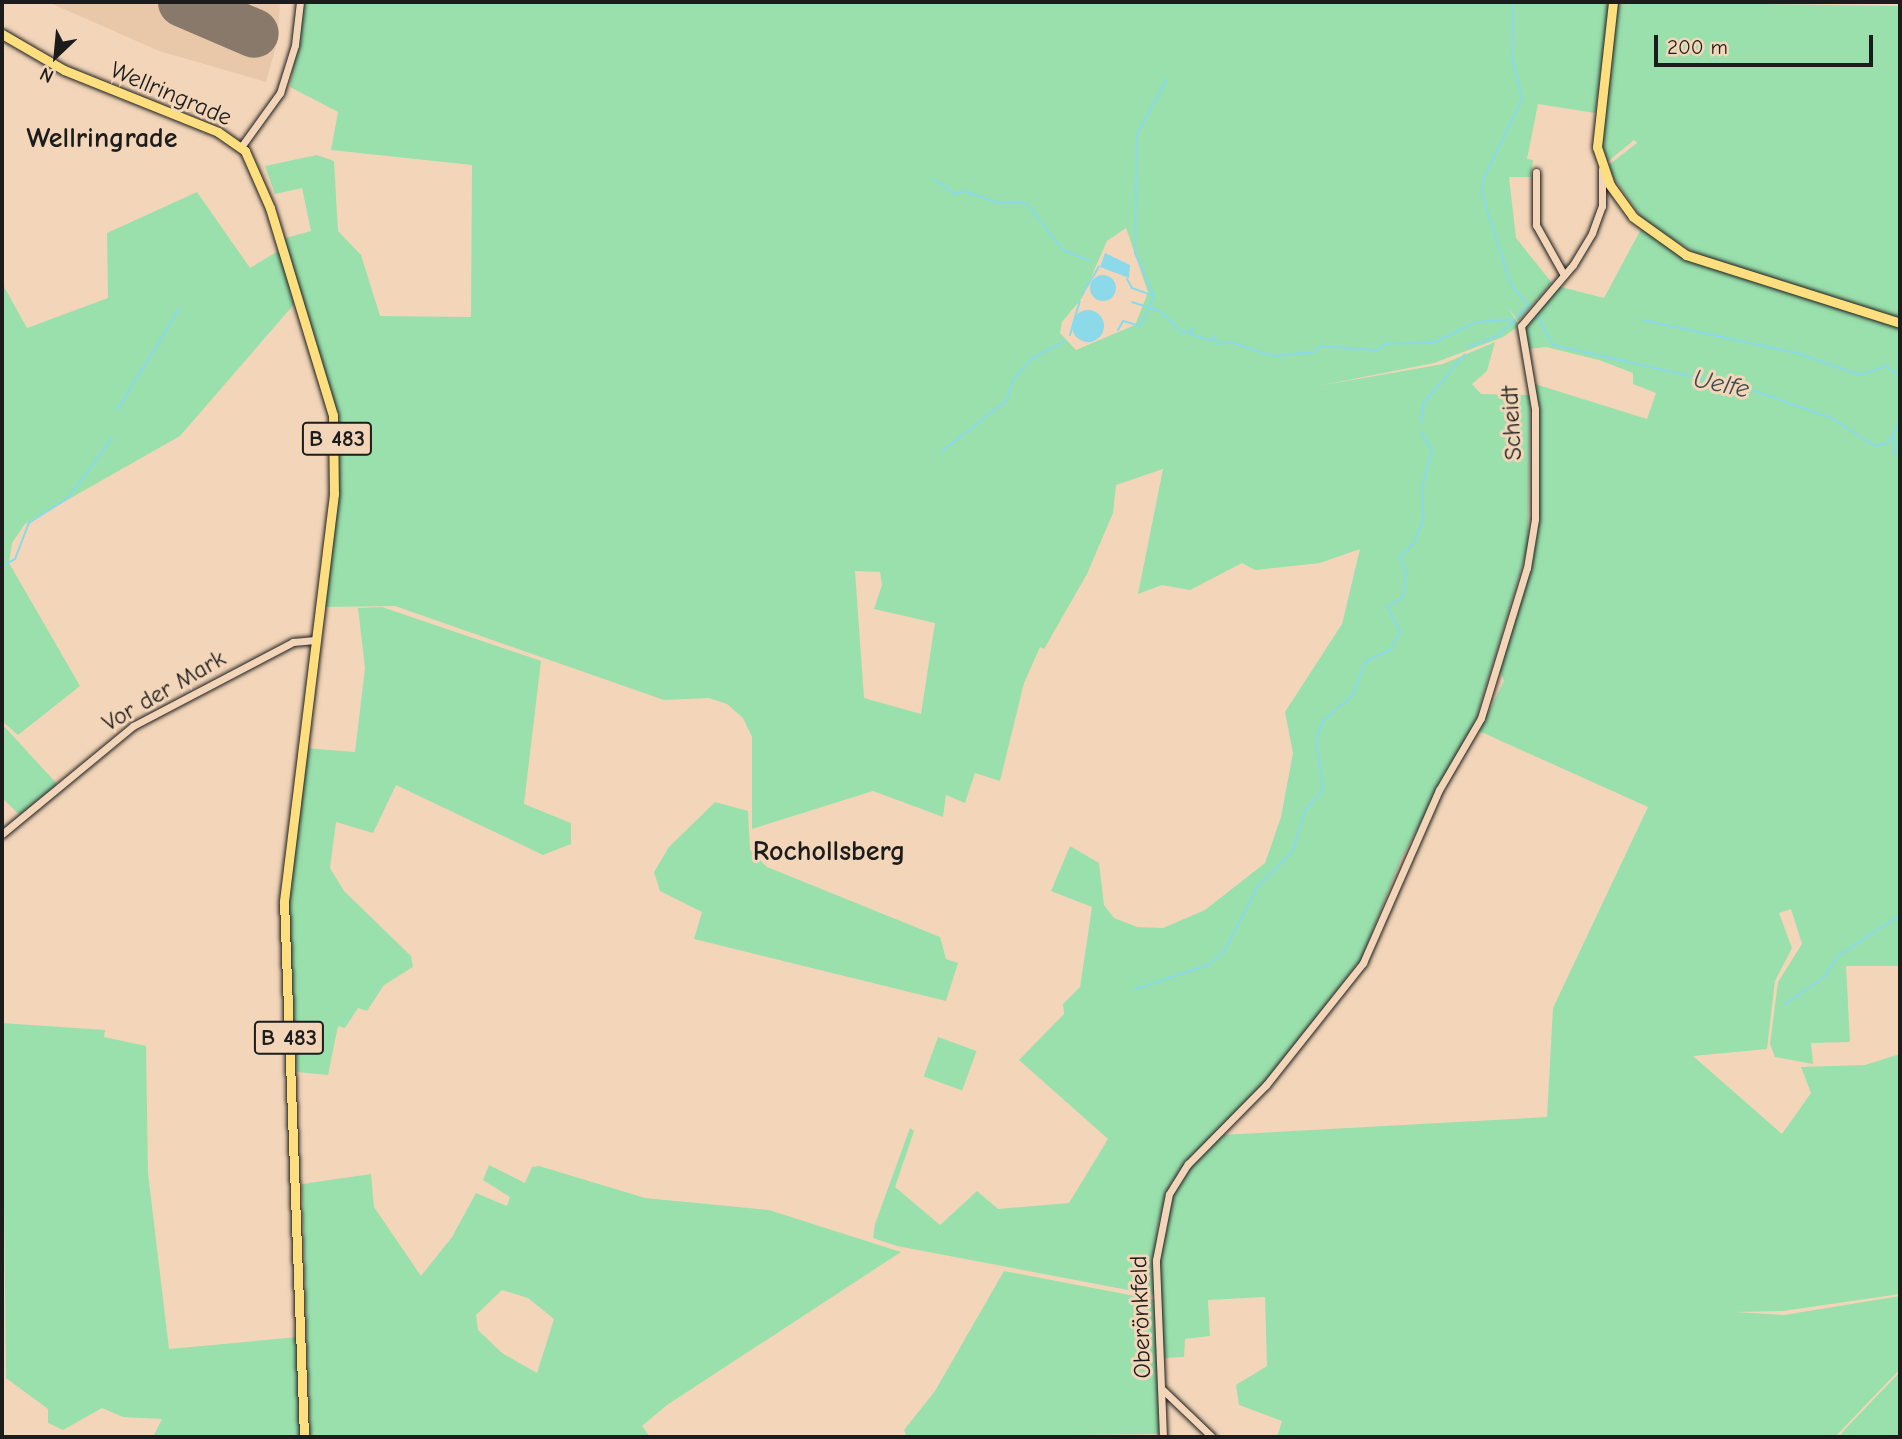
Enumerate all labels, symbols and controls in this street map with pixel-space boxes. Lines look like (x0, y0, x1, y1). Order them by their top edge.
north arrow (21, 21, 91, 91)
scale bar (1657, 21, 1876, 65)
text: 200 m (1667, 35, 1728, 59)
street label: Wellringrade (106, 56, 236, 132)
text: N (36, 62, 57, 87)
district label: Wellringrade (27, 121, 177, 155)
water label: Uelfe (1690, 364, 1752, 406)
street label: Scheidt (1496, 385, 1528, 461)
road number: B 483 (300, 420, 374, 458)
street label: Vor der Mark (97, 644, 231, 738)
district label: Rochollsberg (753, 834, 905, 868)
road number: B 483 (252, 1018, 326, 1058)
street label: Oberönkfeld (1124, 1255, 1158, 1379)

